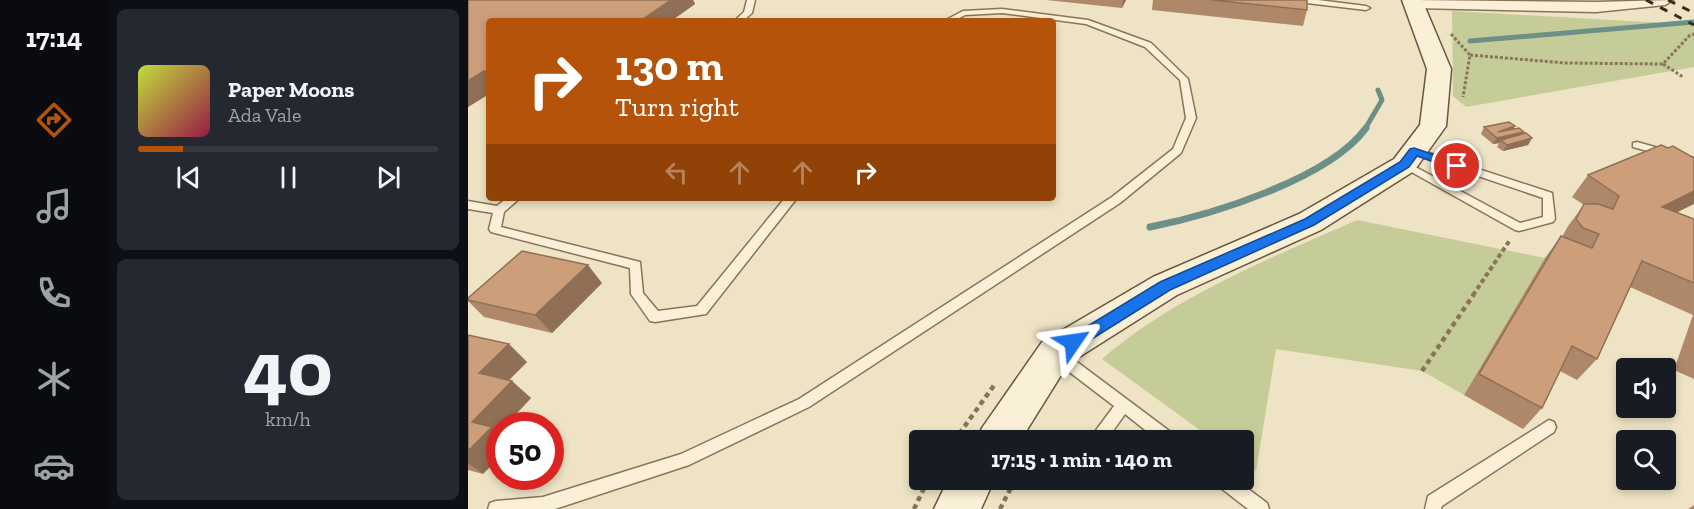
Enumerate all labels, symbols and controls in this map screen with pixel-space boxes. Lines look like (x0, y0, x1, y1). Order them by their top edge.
text: 17:14 (26, 22, 82, 54)
text: 130 m (615, 40, 723, 91)
icon: right (516, 42, 594, 120)
text: Paper Moons (228, 76, 354, 103)
text: Turn right (615, 91, 739, 123)
icon: directions (33, 99, 75, 141)
text: Ada Vale (228, 103, 301, 127)
pin (1431, 140, 1482, 191)
icon: arrive (1440, 149, 1473, 182)
icon: left (660, 156, 693, 189)
icon: ahead (723, 156, 756, 189)
icon: ahead (786, 156, 819, 189)
icon: right (849, 156, 882, 189)
icon: previous (172, 161, 205, 194)
icon: pause (272, 161, 305, 194)
icon: next (372, 161, 405, 194)
icon: music (33, 185, 75, 227)
icon: phone (33, 272, 75, 314)
position arrow (1041, 310, 1105, 374)
text: 40 (243, 321, 333, 415)
icon: climate (33, 358, 75, 400)
map controls (1616, 358, 1676, 490)
button: sound (1616, 358, 1676, 418)
text: km/h (265, 407, 311, 431)
speed limit sign: 50 (486, 412, 564, 490)
button: search (1616, 430, 1676, 490)
icon: car (33, 445, 75, 487)
text: 17:15 · 1 min · 140 m (991, 446, 1172, 473)

